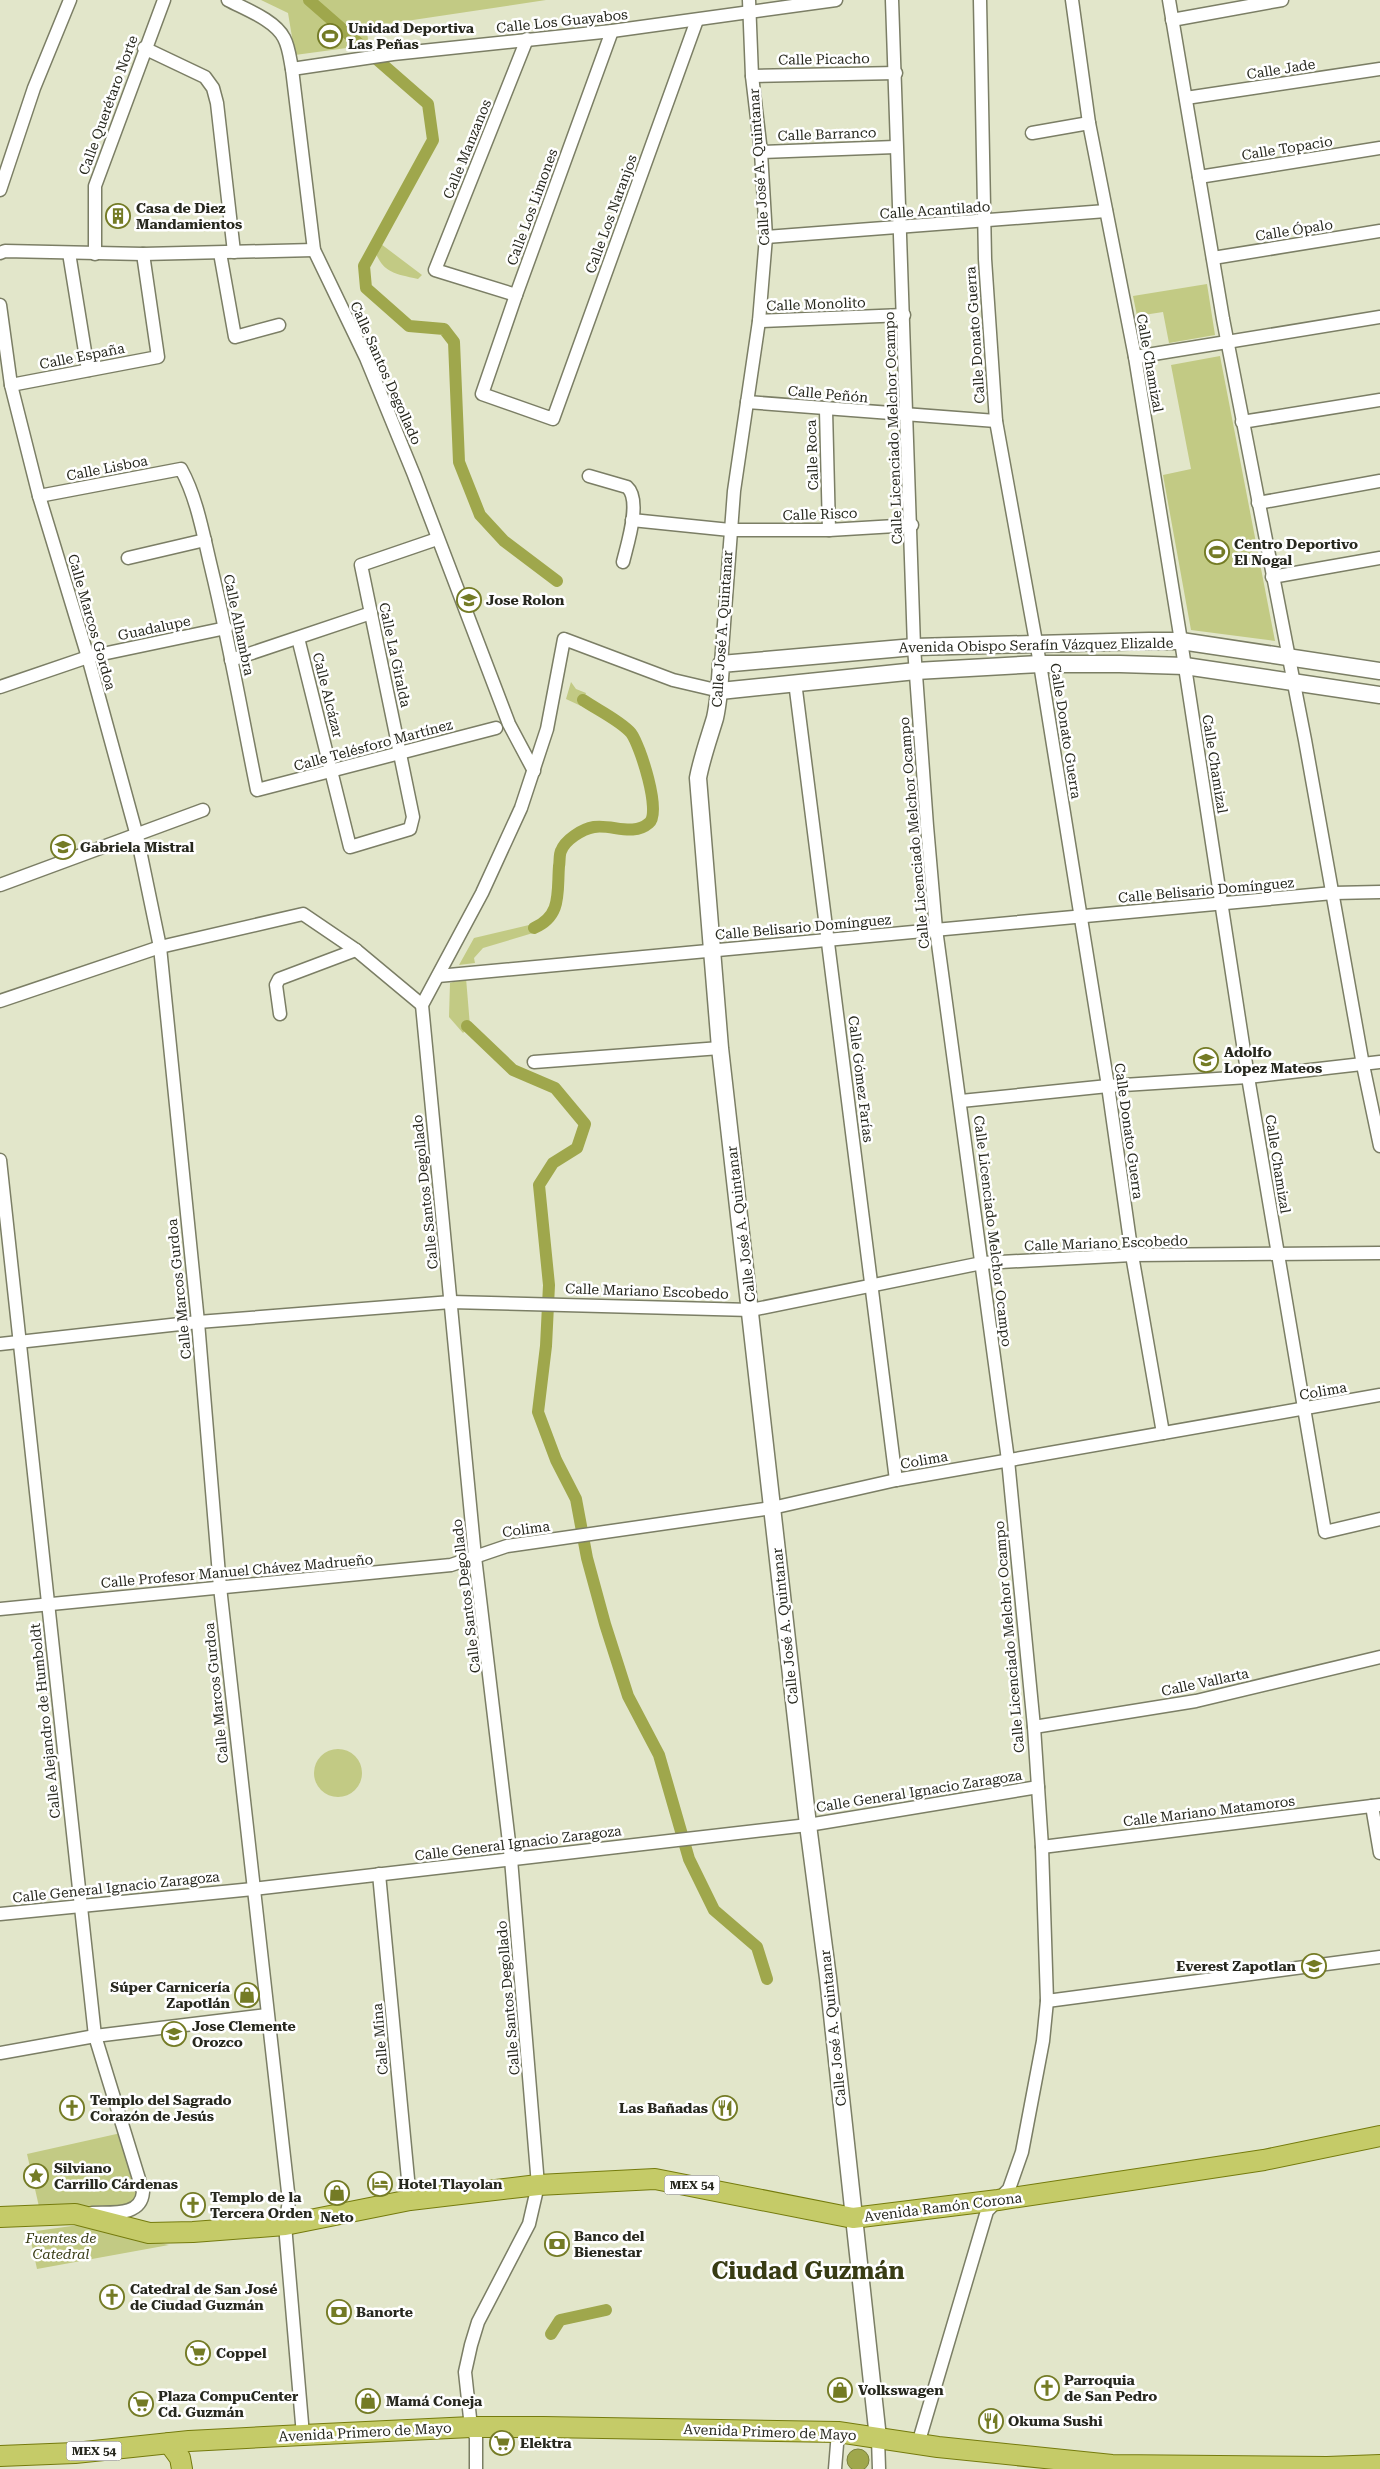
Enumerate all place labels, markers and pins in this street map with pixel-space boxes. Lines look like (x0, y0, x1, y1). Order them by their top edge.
place label: Unidad Deportiva Las Peñas (348, 20, 475, 52)
sports icon: Unidad Deportiva Las Peñas (317, 23, 343, 49)
place label: Casa de Diez Mandamientos (136, 200, 242, 232)
building icon: Casa de Diez Mandamientos (105, 203, 131, 229)
place label: Centro Deportivo El Nogal (1234, 536, 1358, 568)
sports icon: Centro Deportivo El Nogal (1204, 539, 1230, 565)
school or university icon: Jose Rolon (456, 587, 482, 613)
place label: Jose Rolon (486, 592, 565, 608)
school or university icon: Gabriela Mistral (50, 834, 76, 860)
place label: Gabriela Mistral (80, 839, 195, 855)
place label: Adolfo Lopez Mateos (1224, 1044, 1322, 1076)
school or university icon: Adolfo Lopez Mateos (1193, 1047, 1219, 1073)
school or university icon: Everest Zapotlan (1301, 1953, 1327, 1979)
place label: Everest Zapotlan (1176, 1958, 1297, 1974)
place label: Súper Carnicería Zapotlán (110, 1979, 231, 2011)
shop icon: Súper Carnicería Zapotlán (234, 1982, 260, 2008)
place label: Jose Clemente Orozco (192, 2018, 296, 2050)
school or university icon: Jose Clemente Orozco (161, 2021, 187, 2047)
place label: Templo del Sagrado Corazón de Jesús (90, 2092, 232, 2124)
church icon: Templo del Sagrado Corazón de Jesús (59, 2095, 85, 2121)
restaurant icon: Las Bañadas (712, 2095, 738, 2121)
place label: Las Bañadas (619, 2100, 708, 2116)
place label: Silviano Carrillo Cárdenas (54, 2160, 178, 2192)
place icon: Silviano Carrillo Cárdenas (23, 2163, 49, 2189)
hotel icon: Hotel Tlayolan (367, 2171, 393, 2197)
place label: Hotel Tlayolan (398, 2176, 503, 2192)
shop icon: Neto (324, 2180, 350, 2206)
place label: Templo de la Tercera Orden (210, 2189, 313, 2221)
church icon: Templo de la Tercera Orden (180, 2192, 206, 2218)
place label: Neto (320, 2209, 354, 2225)
place label: Banco del Bienestar (574, 2228, 645, 2260)
bank icon: Banco del Bienestar (544, 2231, 570, 2257)
place label: Catedral de San José de Ciudad Guzmán (130, 2281, 277, 2313)
church icon: Catedral de San José de Ciudad Guzmán (99, 2284, 125, 2310)
bank icon: Banorte (326, 2299, 352, 2325)
place label: Banorte (356, 2304, 413, 2320)
supermarket icon: Coppel (185, 2340, 211, 2366)
place label: Coppel (216, 2345, 267, 2361)
place label: Parroquia de San Pedro (1064, 2372, 1157, 2404)
church icon: Parroquia de San Pedro (1034, 2375, 1060, 2401)
shop icon: Volkswagen (827, 2377, 853, 2403)
place label: Volkswagen (858, 2382, 944, 2398)
place label: Plaza CompuCenter Cd. Guzmán (158, 2388, 299, 2420)
shop icon: Mamá Coneja (355, 2388, 381, 2414)
supermarket icon: Plaza CompuCenter Cd. Guzmán (128, 2391, 154, 2417)
place label: Mamá Coneja (386, 2393, 483, 2409)
restaurant icon: Okuma Sushi (978, 2408, 1004, 2434)
place label: Okuma Sushi (1008, 2413, 1103, 2429)
supermarket icon: Elektra (489, 2430, 515, 2456)
place label: Elektra (520, 2435, 572, 2451)

